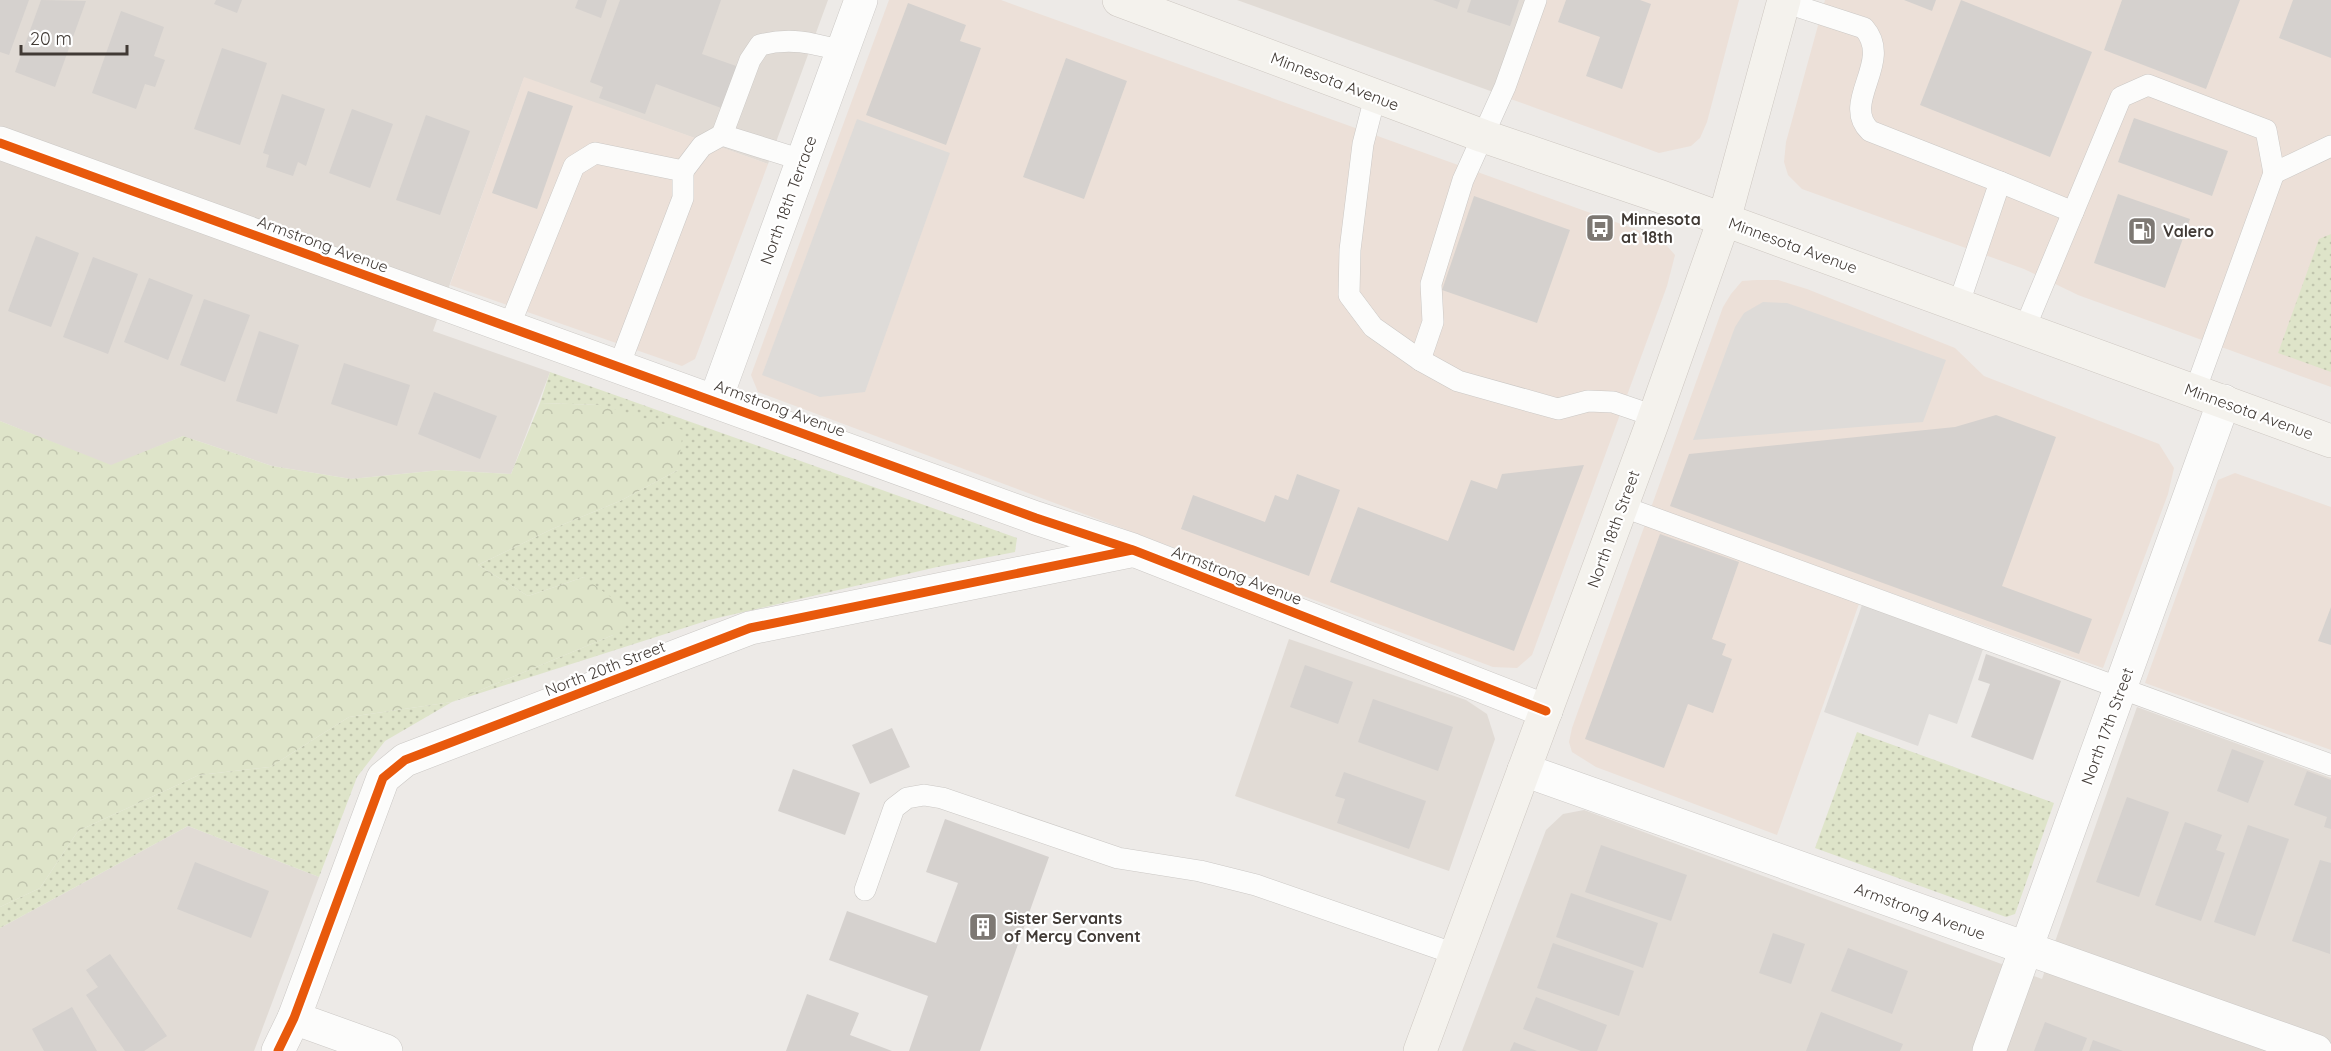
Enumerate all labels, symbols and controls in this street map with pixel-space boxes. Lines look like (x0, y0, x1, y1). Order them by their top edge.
scale bar (21, 18, 128, 56)
text: 20 m (30, 27, 72, 50)
street label: Minnesota Avenue (1268, 47, 1402, 115)
street label: North 18th Terrace (755, 133, 821, 267)
place label: Minnesota at 18th (1621, 209, 1701, 247)
street label: Armstrong Avenue (255, 211, 391, 277)
bus stop icon: Minnesota at 18th (1584, 212, 1616, 244)
street label: Minnesota Avenue (1726, 212, 1860, 278)
fuel station icon: Valero (2126, 215, 2158, 247)
place label: Valero (2163, 221, 2214, 241)
street label: Armstrong Avenue (712, 375, 848, 441)
street label: Minnesota Avenue (2182, 378, 2316, 444)
street label: North 18th Street (1582, 468, 1644, 590)
street label: Armstrong Avenue (1169, 541, 1305, 609)
street label: North 20th Street (542, 636, 668, 700)
street label: North 17th Street (2077, 665, 2137, 787)
street label: Armstrong Avenue (1852, 878, 1988, 944)
place label: Sister Servants of Mercy Convent (1004, 908, 1141, 946)
building icon: Sister Servants of Mercy Convent (967, 911, 999, 943)

